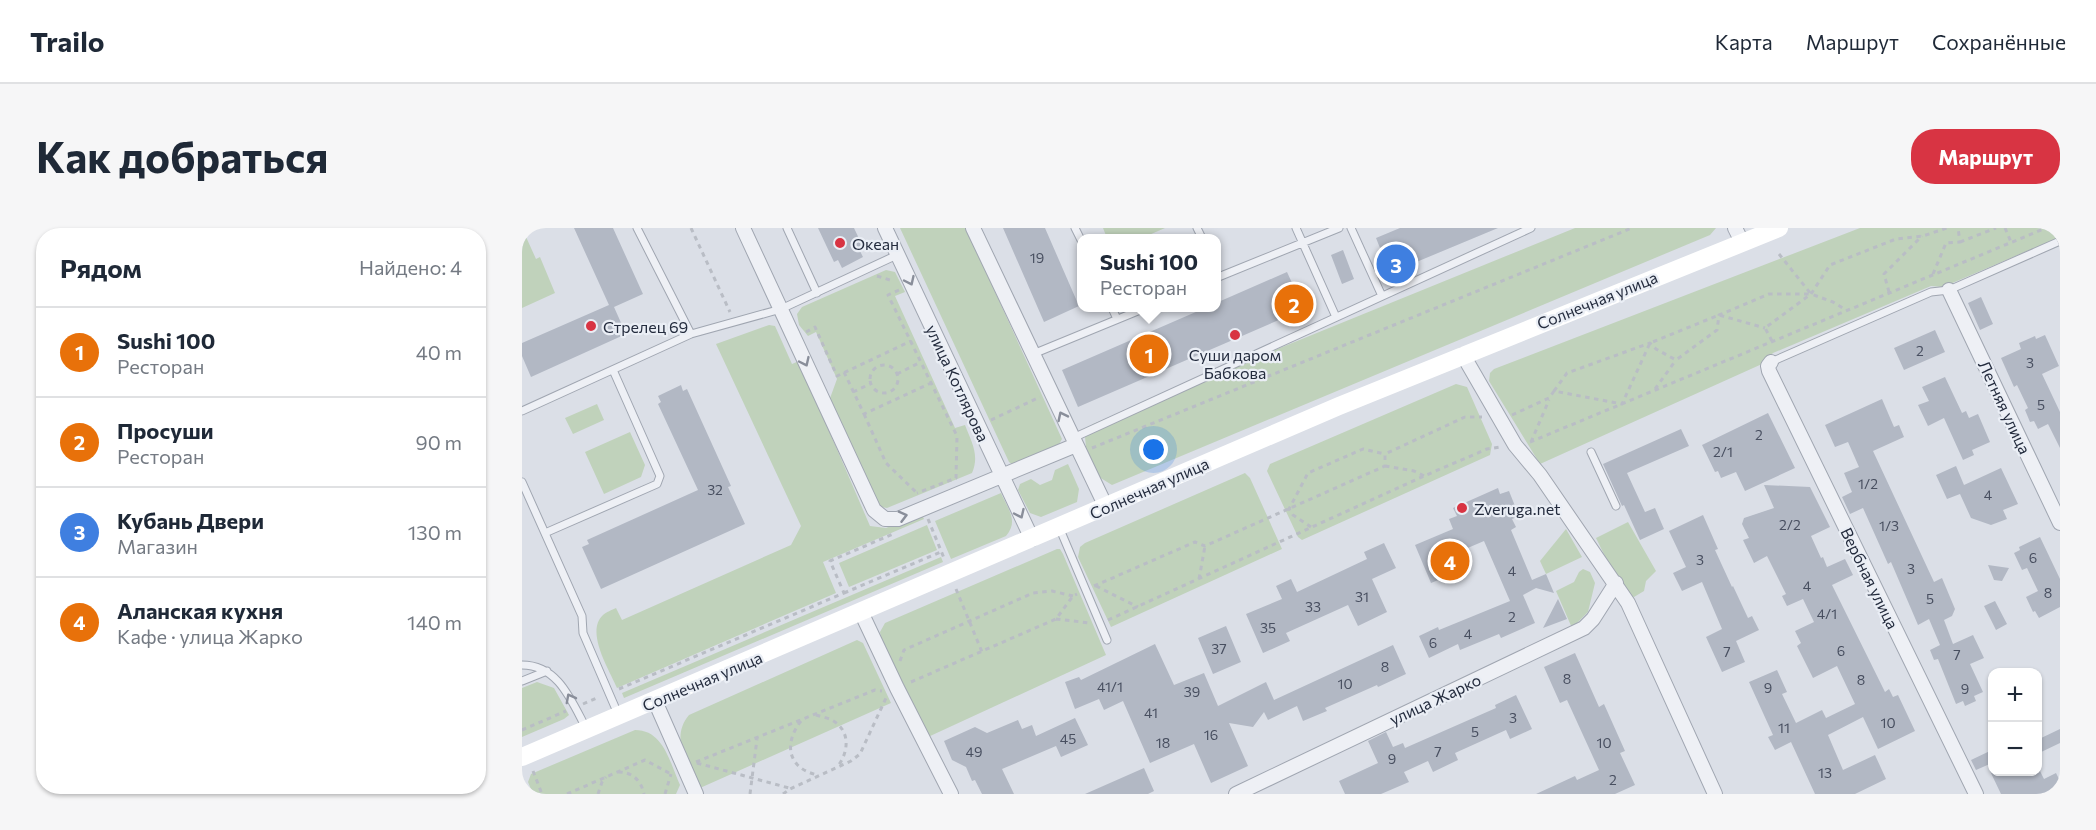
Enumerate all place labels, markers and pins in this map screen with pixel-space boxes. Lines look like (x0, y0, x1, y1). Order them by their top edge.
place label: Океан (852, 234, 899, 253)
marker: Океан (833, 236, 847, 250)
pin: 3 (1376, 242, 1416, 286)
pin: 2 (1274, 282, 1314, 326)
place label: Стрелец 69 (603, 317, 688, 336)
marker: Стрелец 69 (584, 319, 598, 333)
marker: Суши даром Бабкова (1228, 328, 1242, 342)
pin: 1 (1130, 332, 1168, 376)
place label: Суши даром Бабкова (1189, 345, 1281, 382)
place label: Zveruga.net (1474, 499, 1561, 518)
marker: Zveruga.net (1455, 501, 1469, 515)
pin: 4 (1430, 538, 1470, 584)

